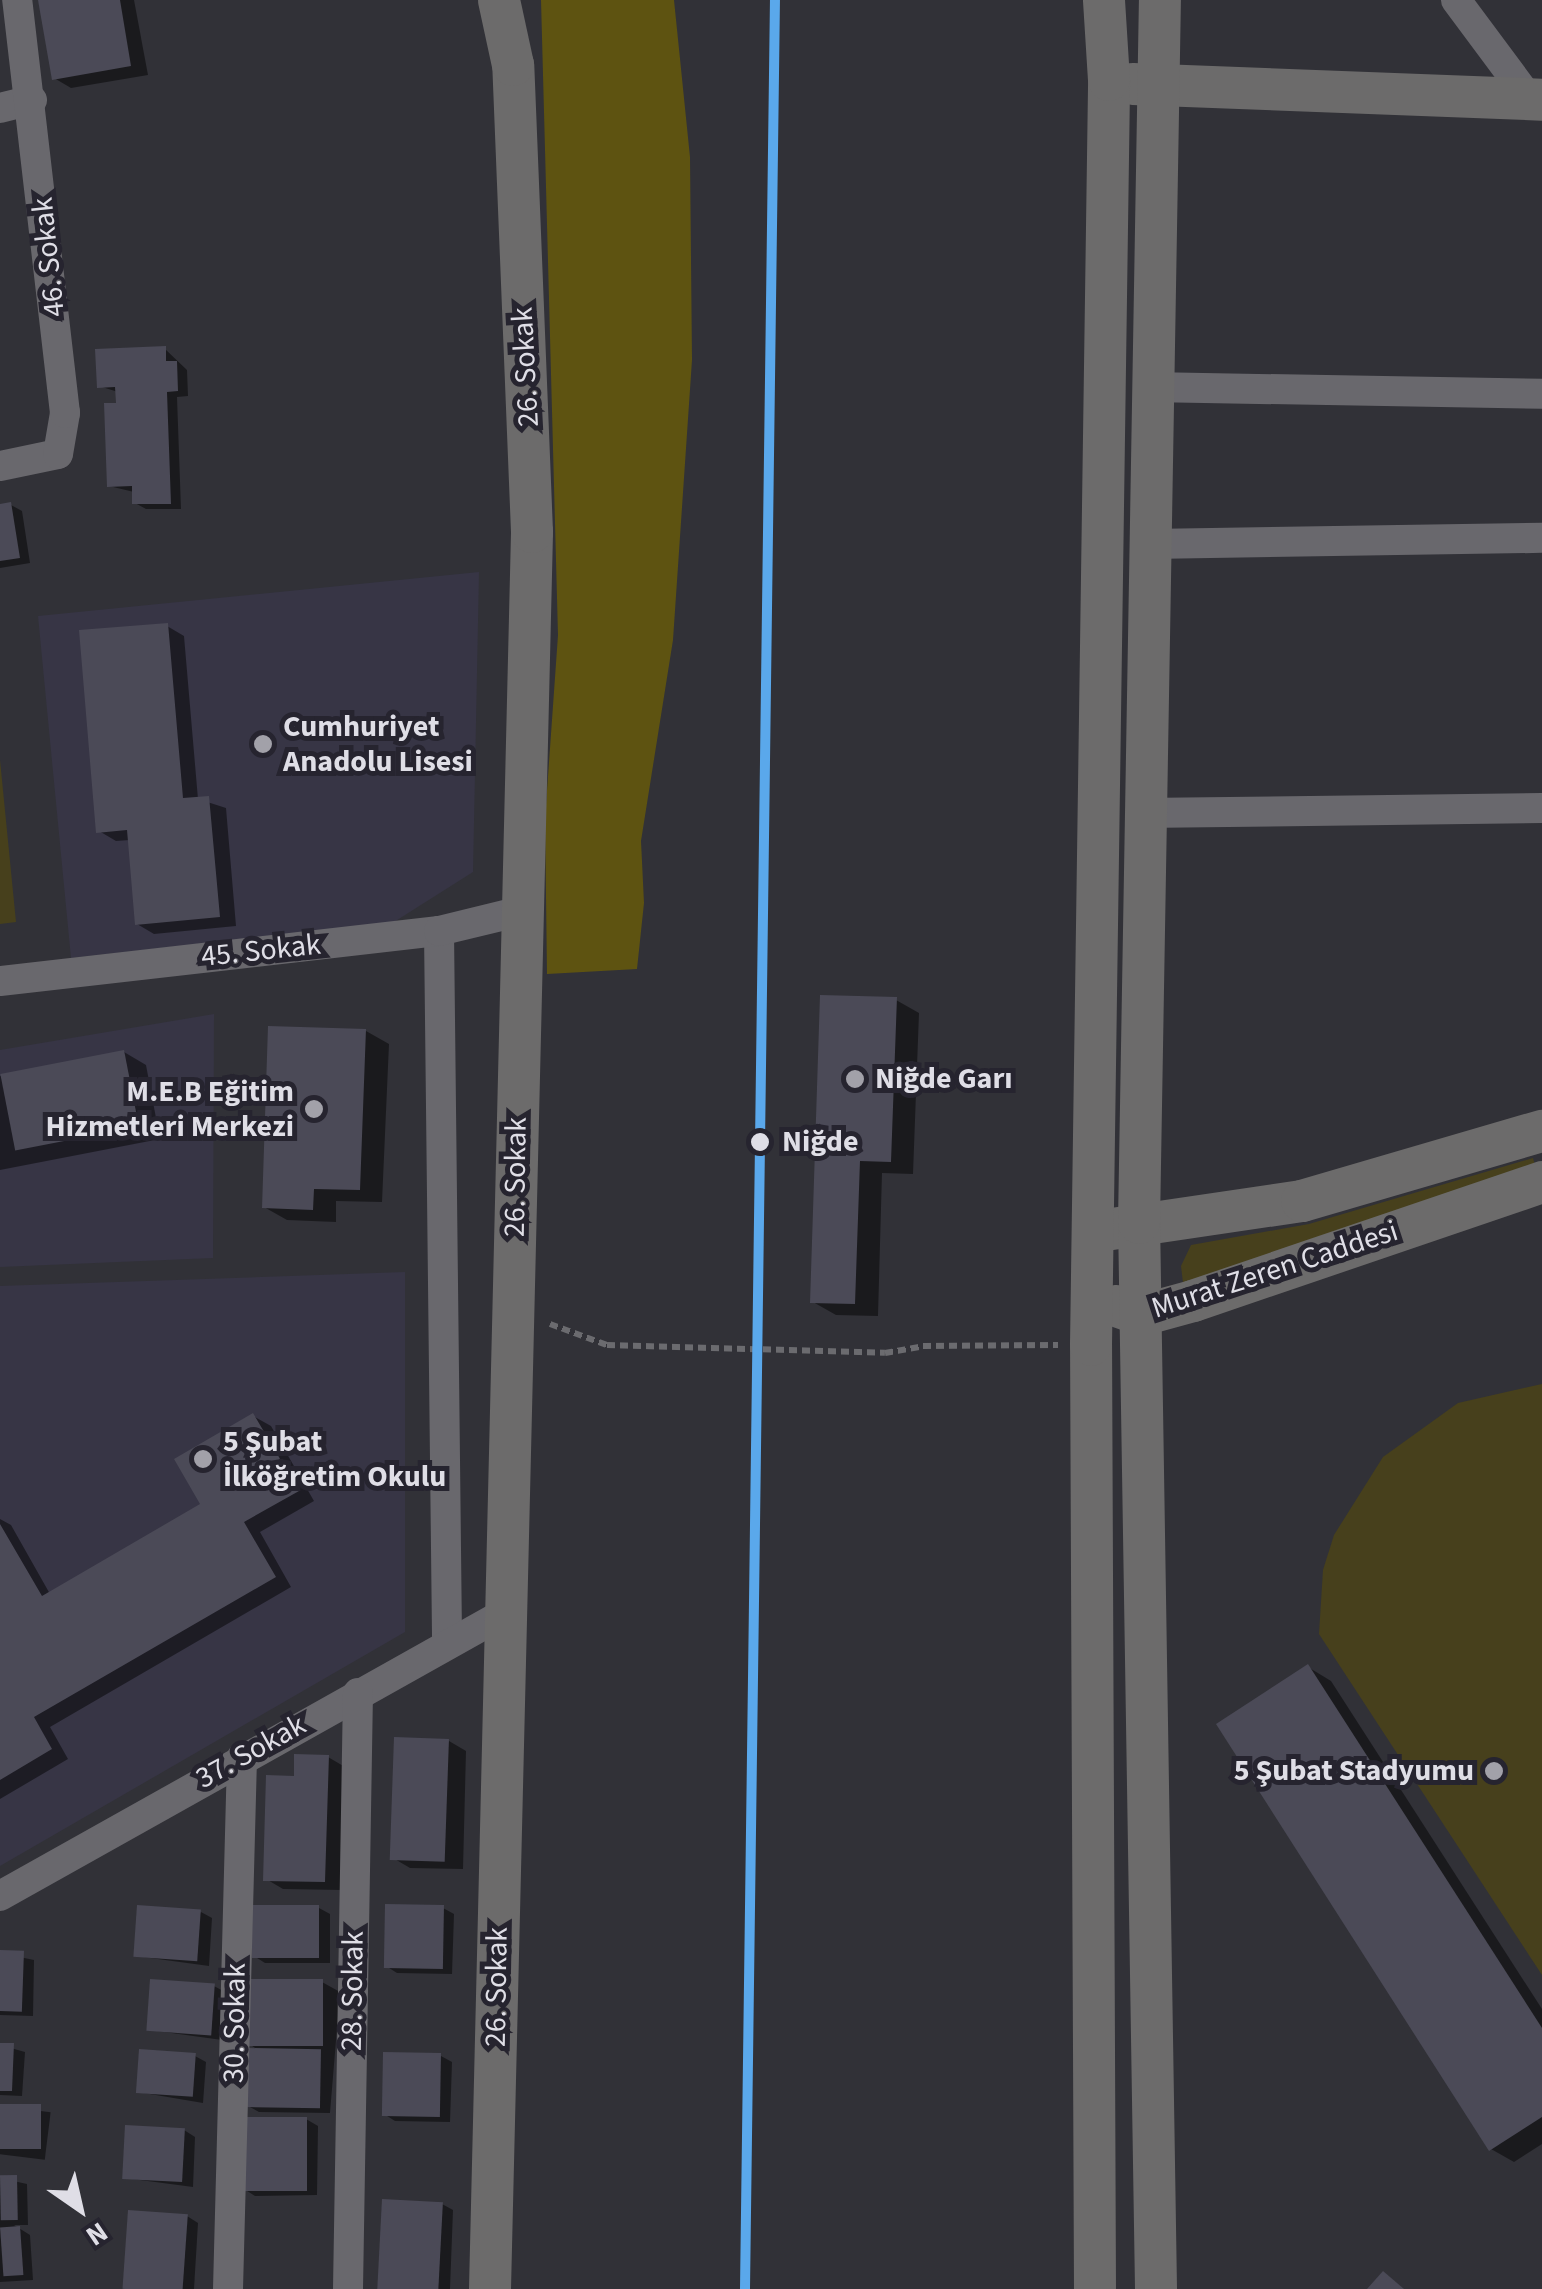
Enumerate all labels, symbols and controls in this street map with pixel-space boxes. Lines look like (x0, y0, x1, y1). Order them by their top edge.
street label: 46. Sokak (25, 195, 73, 319)
street label: 26. Sokak (505, 306, 547, 428)
place label: Cumhuriyet Anadolu Lisesi (283, 709, 473, 780)
marker: Cumhuriyet Anadolu Lisesi (252, 733, 274, 755)
street label: 45. Sokak (199, 927, 323, 975)
place label: Niğde Garı (875, 1061, 1013, 1097)
marker: Niğde Garı (844, 1068, 866, 1090)
place label: M.E.B Eğitim Hizmetleri Merkezi (46, 1074, 294, 1144)
marker: M.E.B Eğitim Hizmetleri Merkezi (303, 1098, 325, 1120)
street label: 26. Sokak (497, 1117, 535, 1237)
place label: Niğde (782, 1124, 858, 1160)
marker: Niğde (747, 1129, 773, 1155)
street label: Murat Zeren Caddesi (1147, 1213, 1403, 1327)
place label: 5 Şubat İlköğretim Okulu (223, 1424, 446, 1494)
marker: 5 Şubat İlköğretim Okulu (192, 1448, 214, 1470)
street label: 37. Sokak (190, 1707, 312, 1797)
place label: 5 Şubat Stadyumu (1234, 1753, 1474, 1789)
marker: 5 Şubat Stadyumu (1483, 1760, 1505, 1782)
street label: 26. Sokak (478, 1927, 516, 2047)
street label: 28. Sokak (334, 1931, 372, 2051)
street label: 30. Sokak (216, 1963, 254, 2083)
north arrow (30, 2159, 130, 2259)
text: N (78, 2212, 116, 2256)

